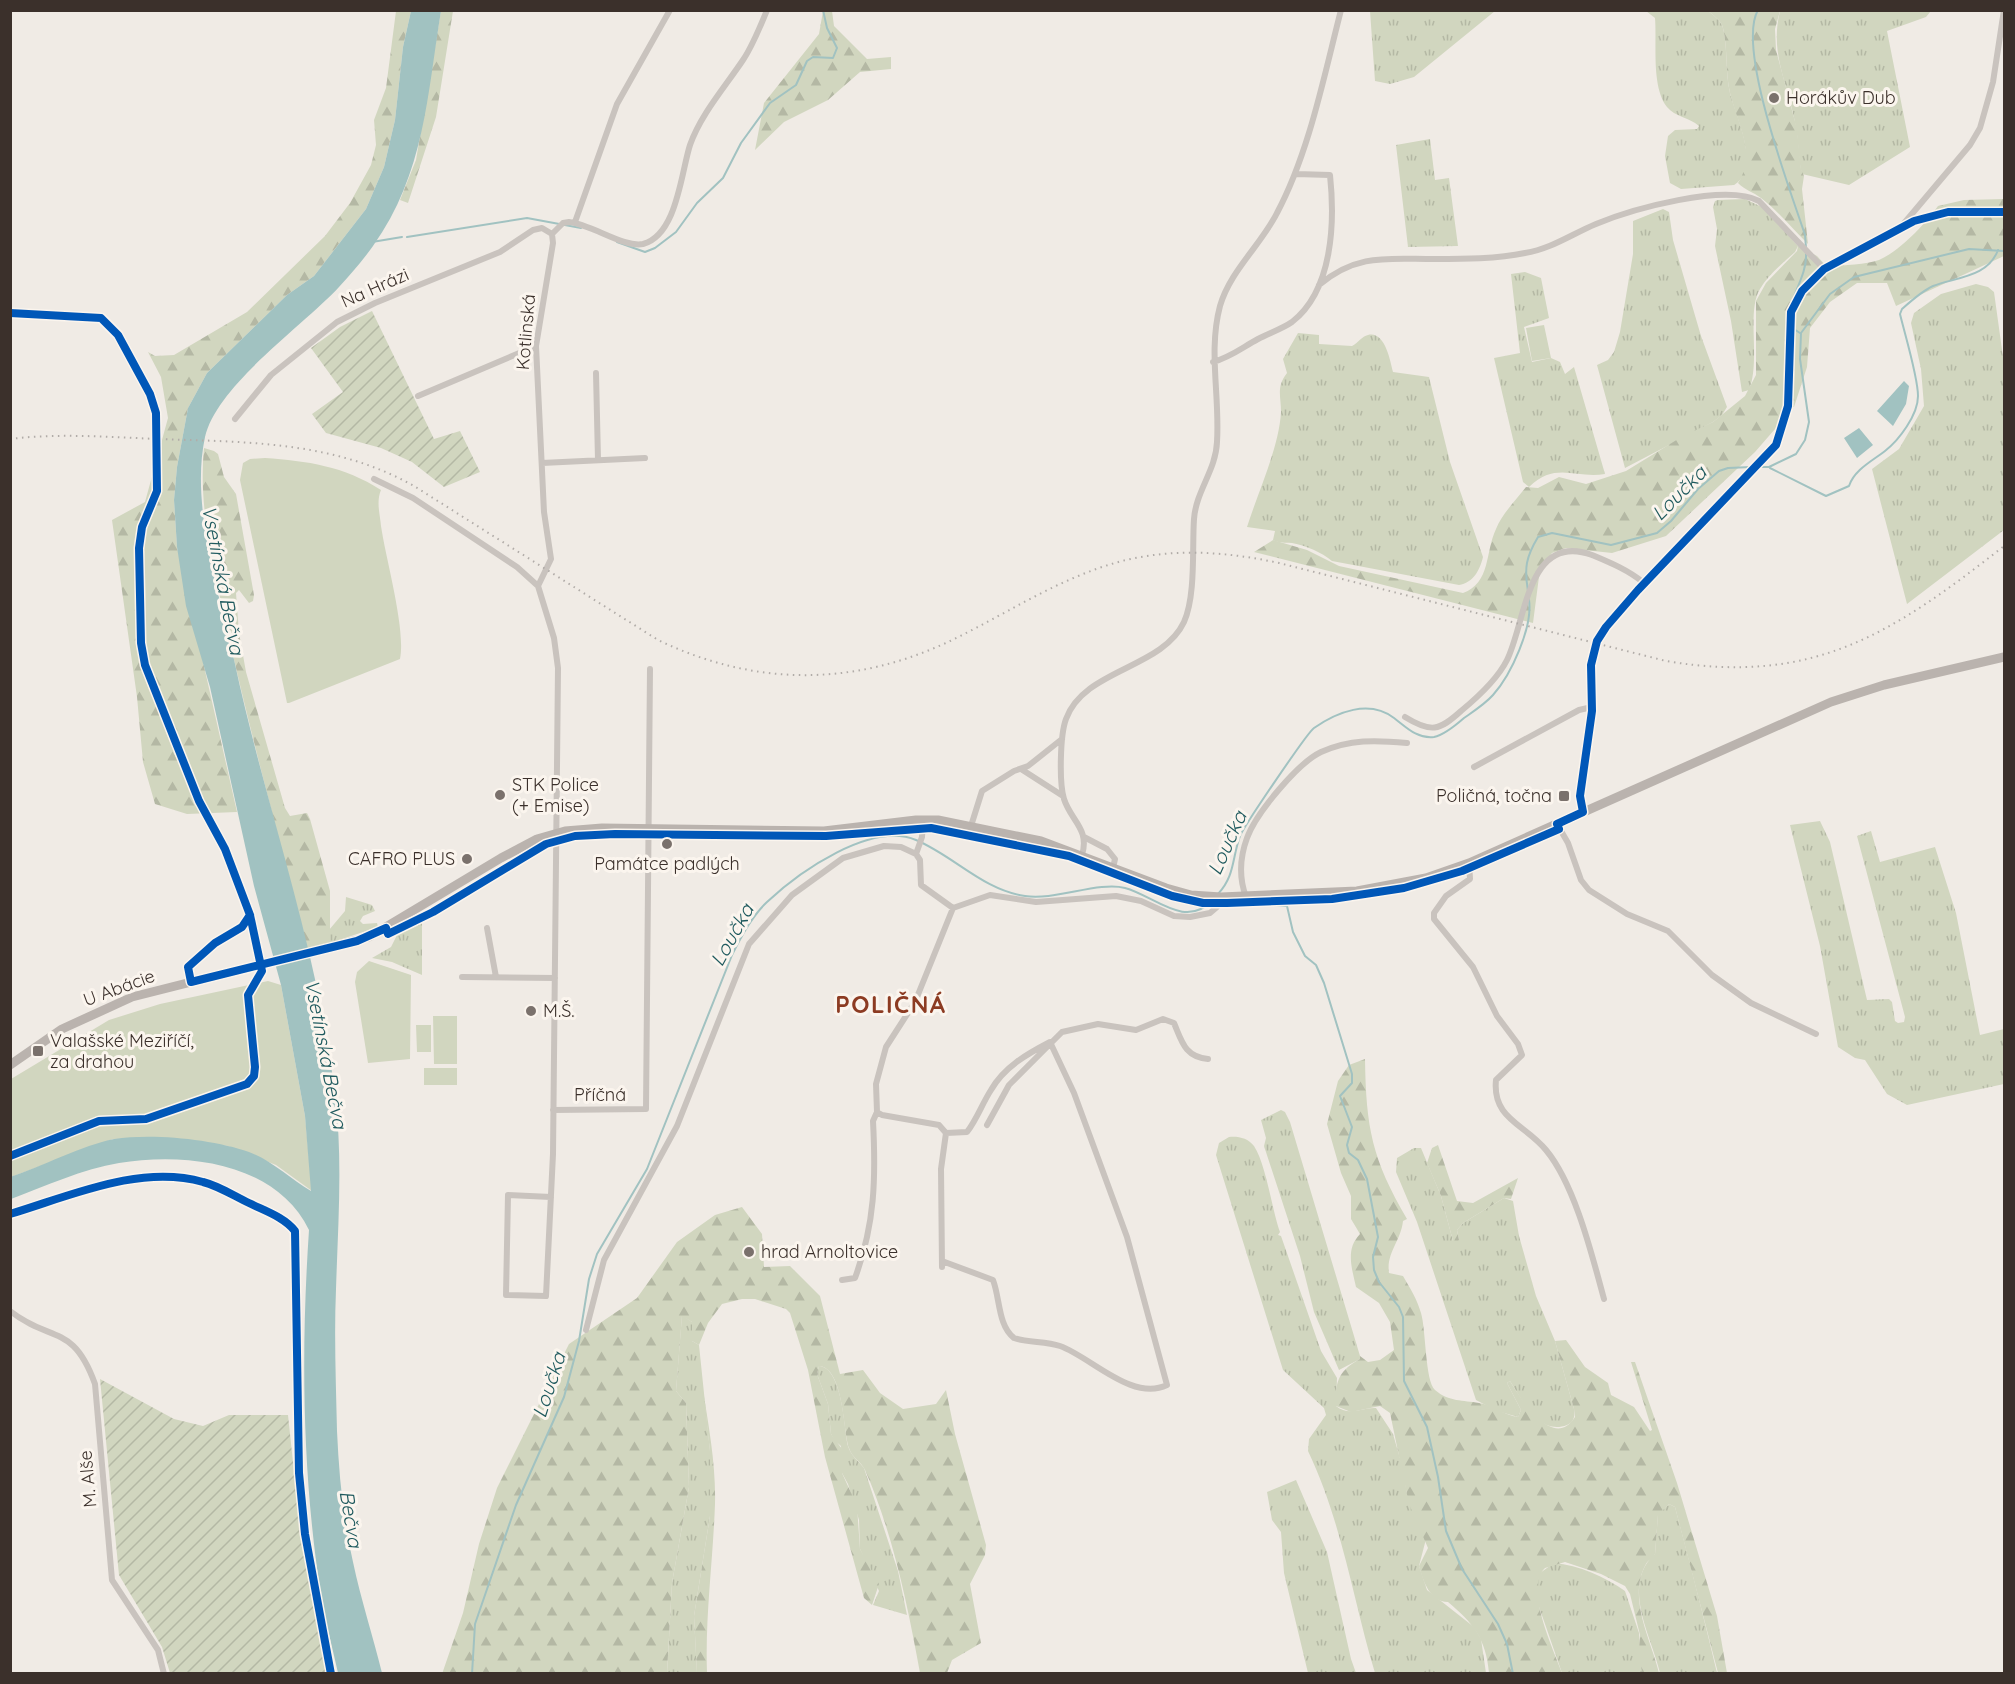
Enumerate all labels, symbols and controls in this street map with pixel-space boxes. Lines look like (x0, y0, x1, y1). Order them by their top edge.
place label: Horákův Dub (1786, 86, 1896, 109)
marker: Horákův Dub (1767, 91, 1781, 105)
street label: Na Hrázi (337, 262, 412, 313)
street label: Kotlinská (511, 293, 540, 371)
water label: Loučka (1646, 459, 1713, 525)
water label: Vsetínská Bečva (197, 503, 251, 658)
place label: STK Police (+ Emise) (512, 773, 599, 817)
place label: Poličná, točna (1436, 784, 1552, 807)
marker: STK Police (+ Emise) (493, 788, 507, 802)
marker: Poličná, točna (1557, 789, 1571, 803)
water label: Loučka (1201, 805, 1252, 879)
marker: Památce padlých (660, 837, 674, 851)
place label: CAFRO PLUS (348, 847, 455, 870)
marker: CAFRO PLUS (460, 852, 474, 866)
place label: Památce padlých (594, 852, 740, 875)
water label: Loučka (704, 898, 760, 970)
street label: U Abácie (80, 964, 158, 1011)
water label: Vsetínská Bečva (300, 977, 354, 1132)
district label: POLIČNÁ (835, 989, 947, 1019)
place label: M.Š. (543, 999, 575, 1022)
marker: M.Š. (524, 1004, 538, 1018)
place label: Valašské Meziříčí, za drahou (50, 1029, 194, 1073)
marker: Valašské Meziříčí, za drahou (31, 1044, 45, 1058)
street label: Příčná (574, 1083, 626, 1106)
place label: hrad Arnoltovice (761, 1240, 898, 1263)
marker: hrad Arnoltovice (742, 1245, 756, 1259)
water label: Loučka (526, 1347, 571, 1421)
street label: M. Alše (74, 1449, 101, 1509)
water label: Bečva (335, 1489, 369, 1551)

